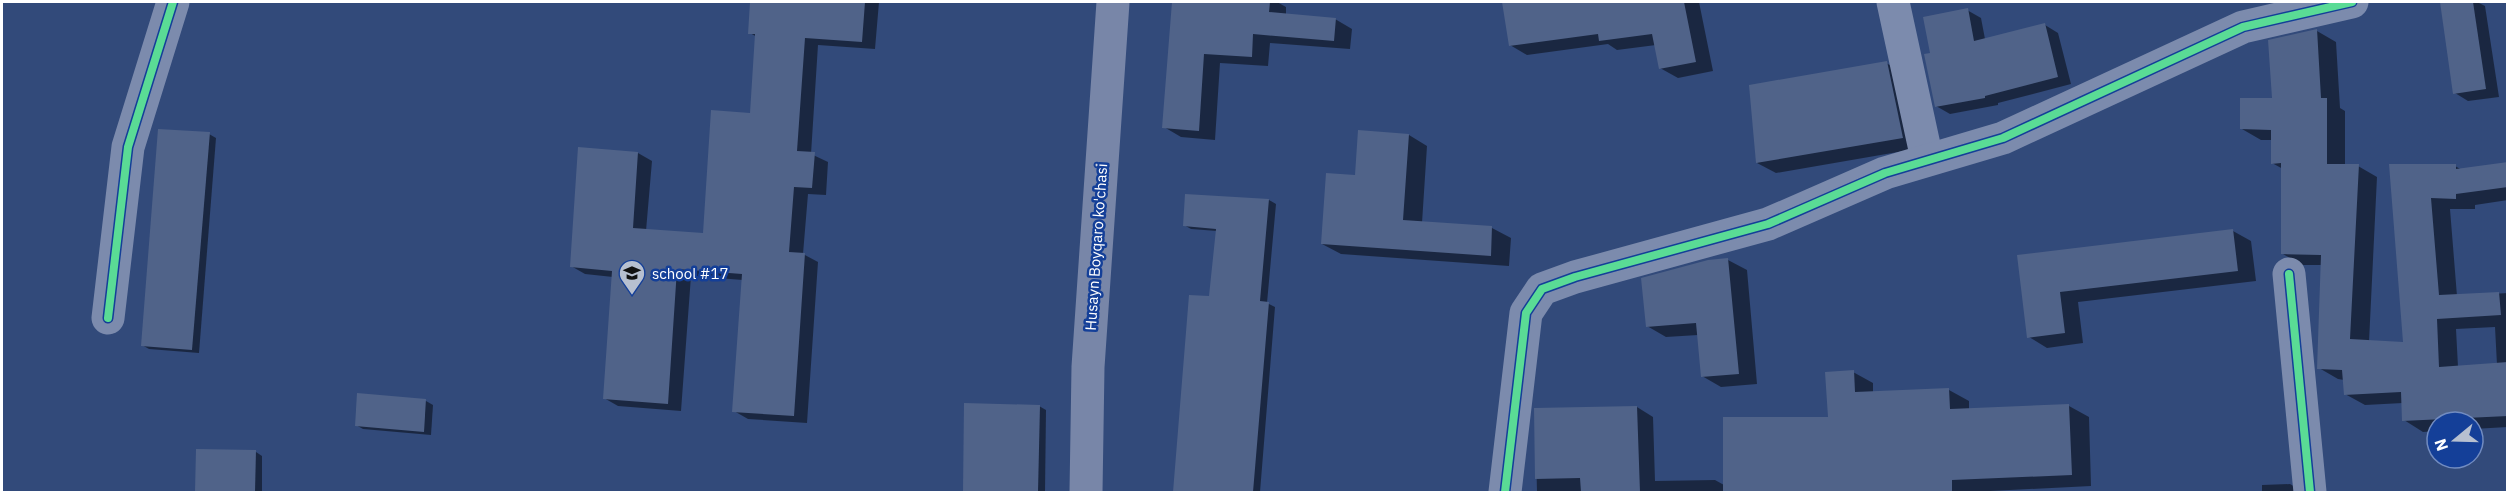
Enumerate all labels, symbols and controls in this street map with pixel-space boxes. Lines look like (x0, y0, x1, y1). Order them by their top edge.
street label: Husayn Boyqaro ko'chasi (1081, 163, 1111, 331)
school or university icon: school #17 (617, 258, 647, 296)
place label: school #17 (652, 264, 729, 283)
north arrow (2425, 410, 2485, 470)
text: N (2429, 436, 2452, 454)

